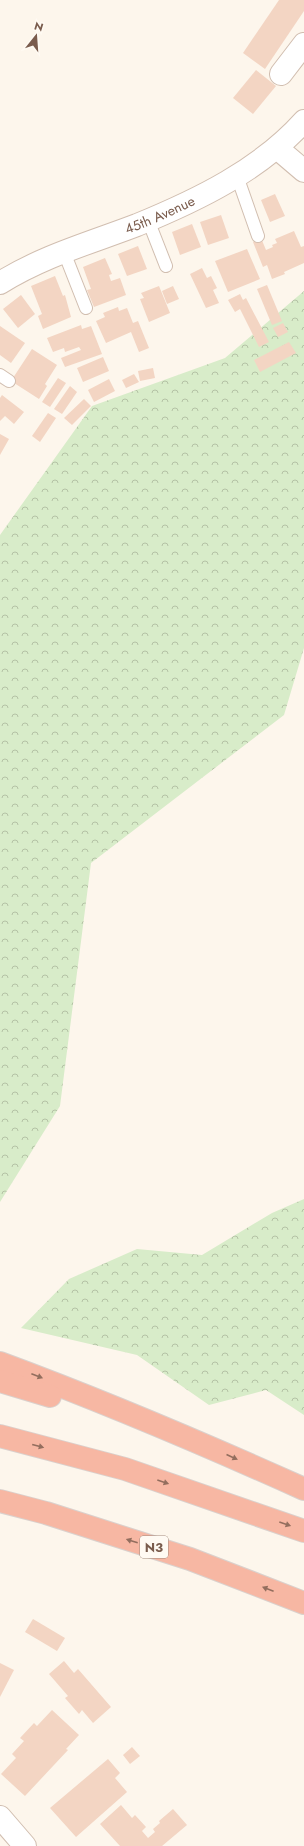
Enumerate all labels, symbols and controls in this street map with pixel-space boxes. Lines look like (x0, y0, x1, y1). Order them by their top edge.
north arrow (16, 16, 56, 56)
text: N (32, 18, 45, 35)
street label: 45th Avenue (122, 191, 198, 239)
one-way arrow (31, 1374, 43, 1380)
one-way arrow (31, 1443, 44, 1449)
one-way arrow (227, 1454, 239, 1460)
one-way arrow (157, 1479, 169, 1485)
one-way arrow (280, 1522, 292, 1528)
road number: N3 (140, 1536, 168, 1558)
one-way arrow (126, 1537, 138, 1543)
one-way arrow (261, 1585, 273, 1591)

